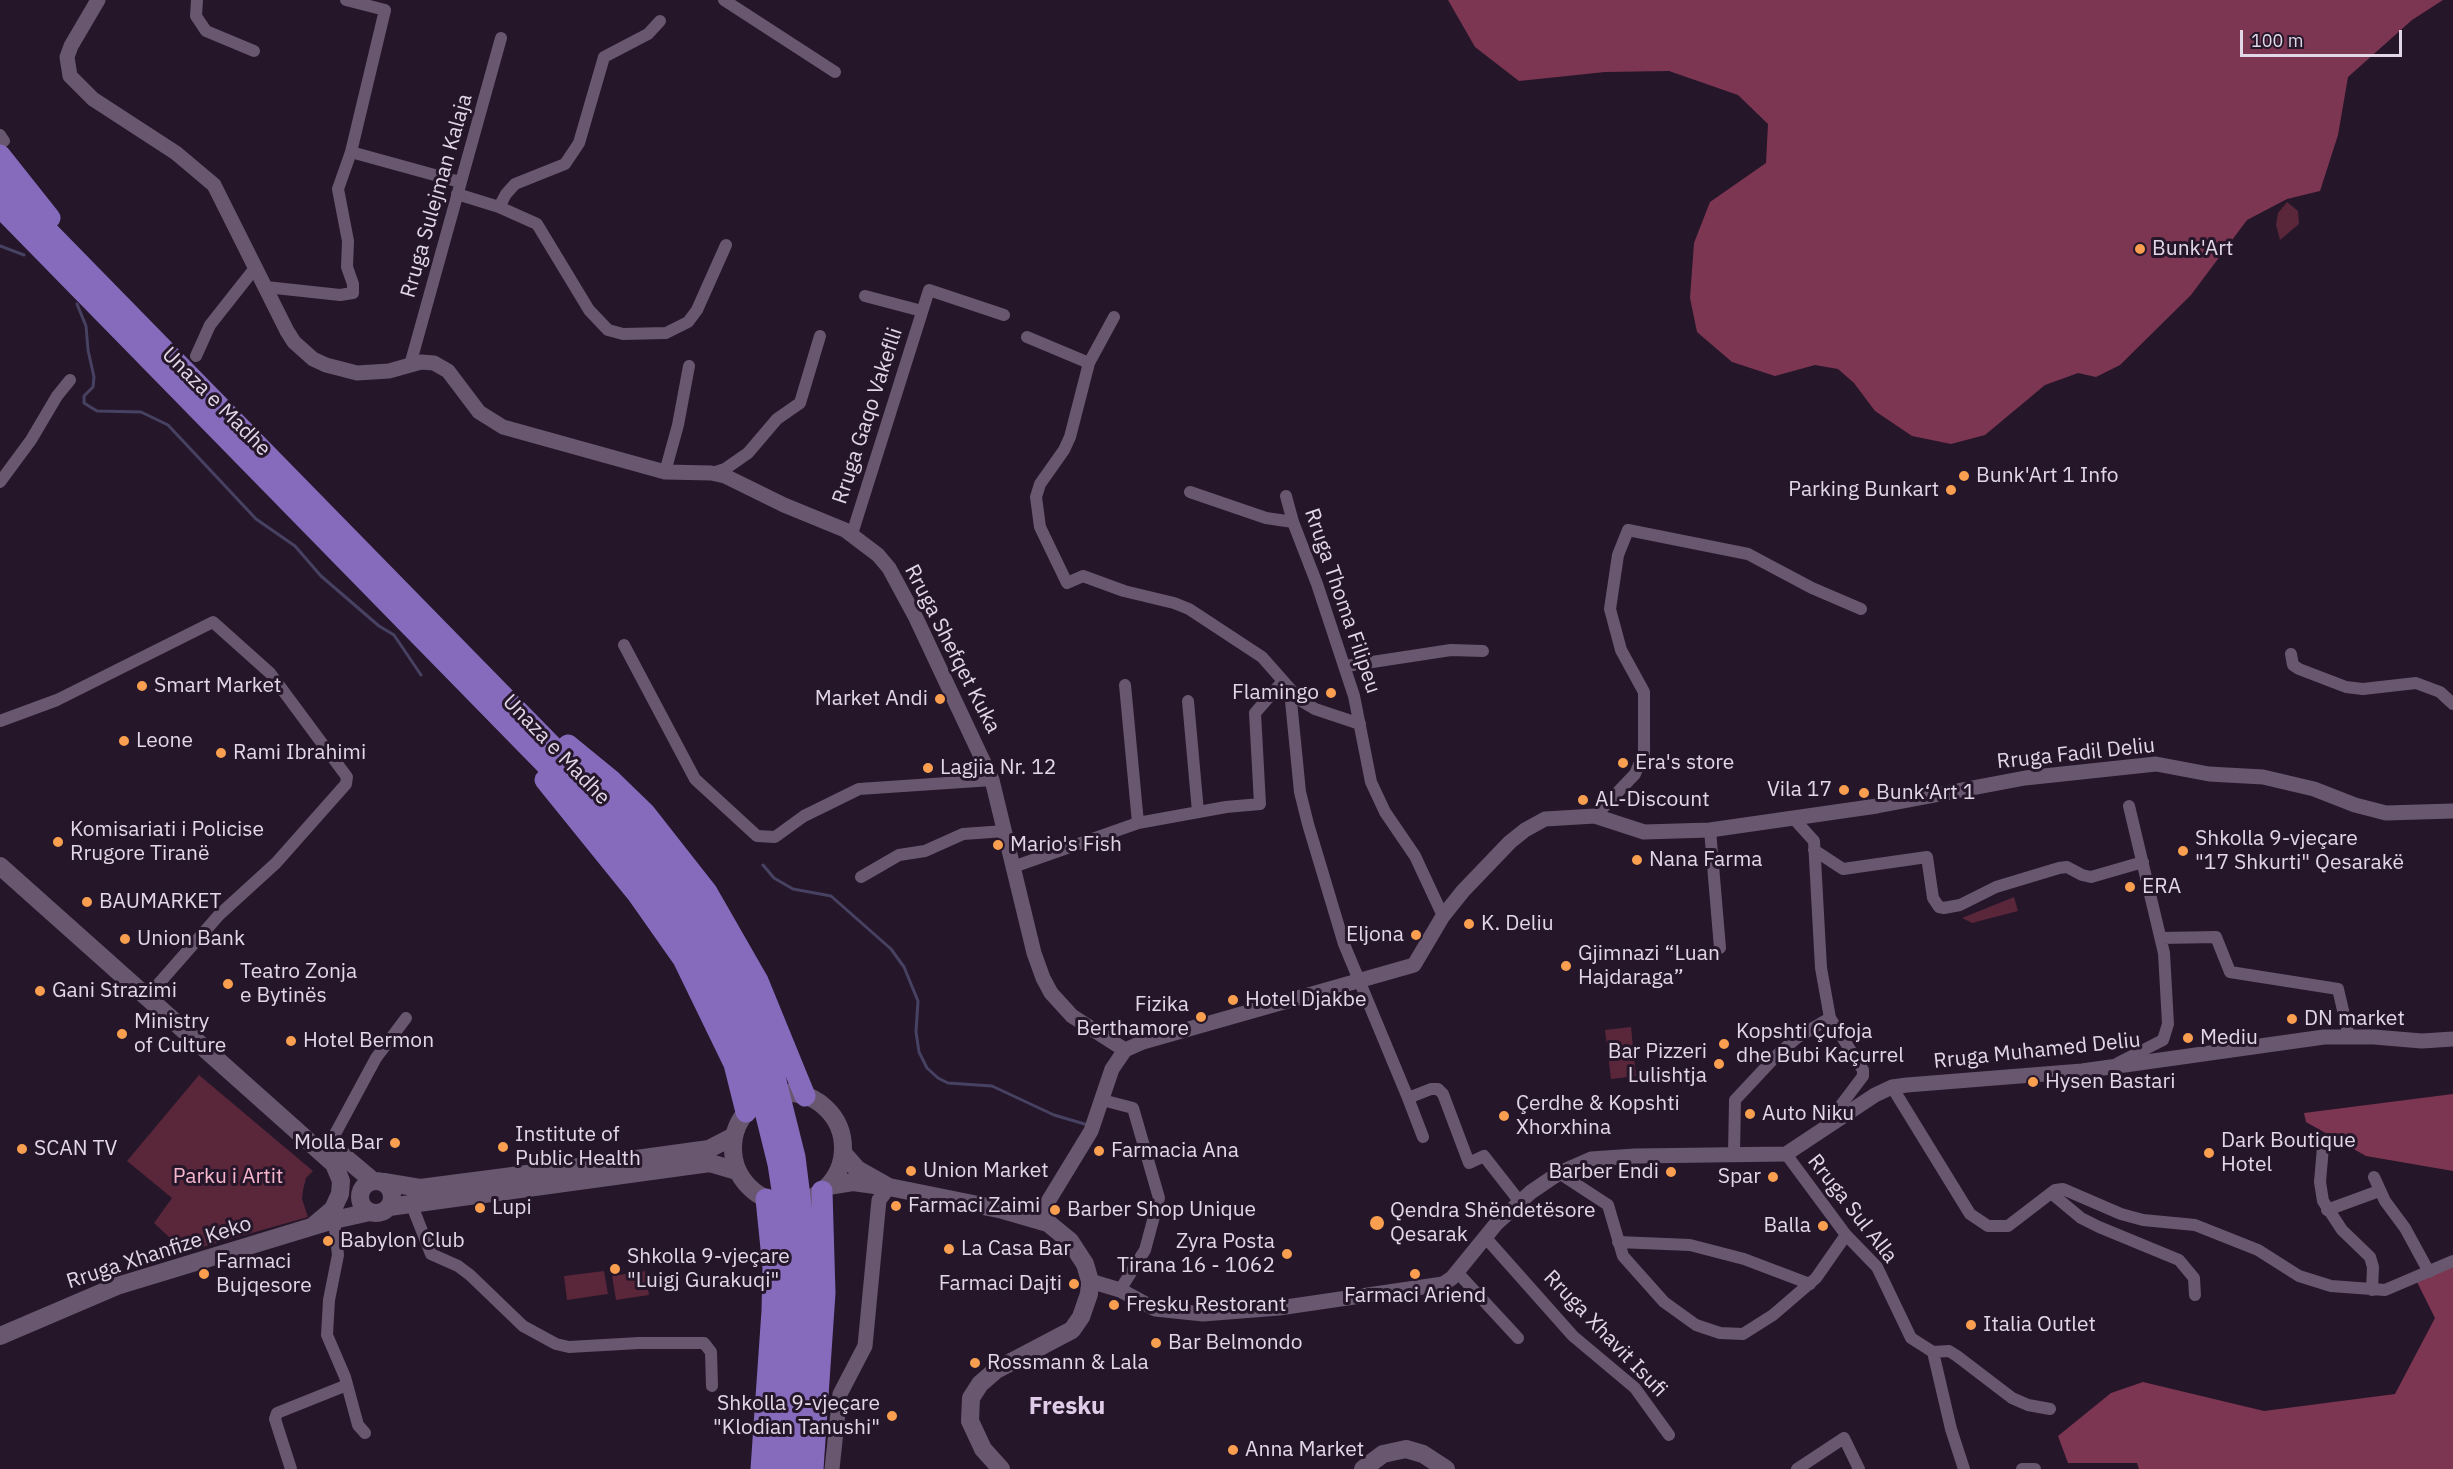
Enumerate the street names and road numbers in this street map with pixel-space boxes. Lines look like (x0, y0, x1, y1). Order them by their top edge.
street label: Rruga Sulejman Kalaja (396, 91, 478, 301)
street label: Rruga Gaqo Vakeflli (828, 325, 908, 507)
street label: Unaza e Madhe (156, 342, 276, 462)
street label: Rruga Thoma Filipeu (1298, 505, 1386, 697)
street label: Rruga Shefqet Kuka (899, 560, 1005, 738)
street label: Unaza e Madhe (497, 690, 615, 810)
street label: Rruga Fadil Deliu (1996, 733, 2156, 775)
street label: Rruga Muhamed Deliu (1932, 1028, 2142, 1074)
street label: Rruga Sul Alla (1802, 1150, 1902, 1268)
street label: Rruga Xhanfize Keko (63, 1211, 255, 1295)
street label: Rruga Xhavit Isufi (1538, 1265, 1672, 1403)

